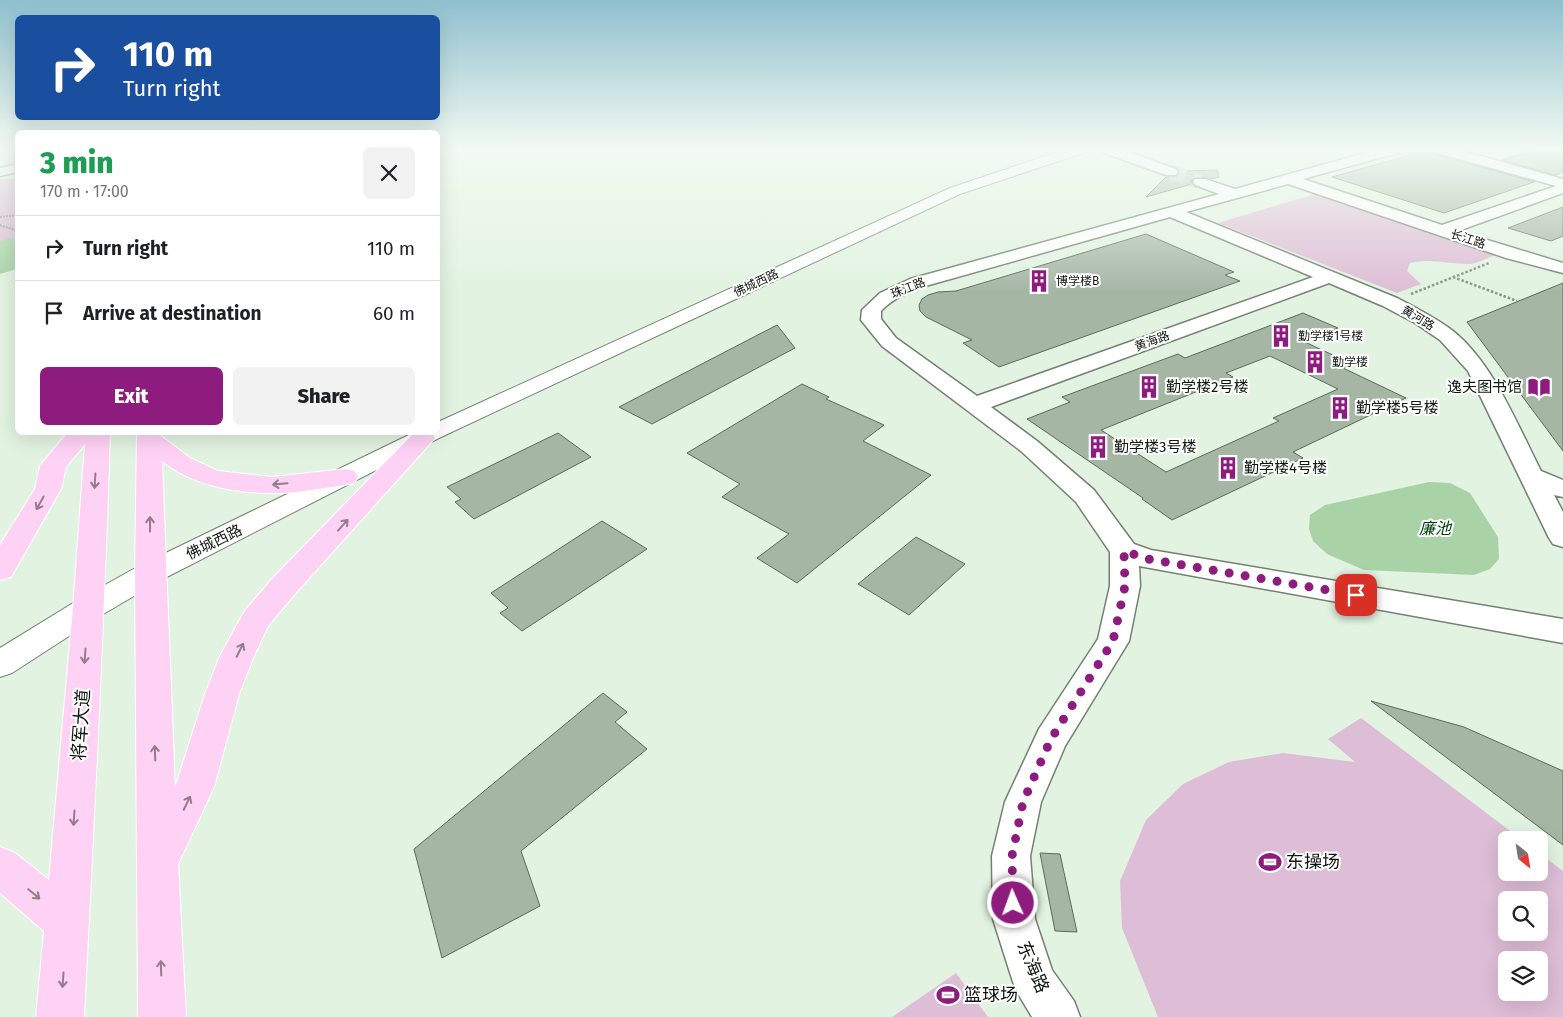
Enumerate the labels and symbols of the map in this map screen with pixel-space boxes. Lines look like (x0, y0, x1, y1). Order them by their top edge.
street label: 长江路 (1449, 227, 1487, 251)
street label: 佛城西路 (731, 267, 781, 299)
building icon: 博学楼B (1026, 268, 1052, 294)
place label: 博学楼B (1056, 274, 1099, 288)
street label: 珠江路 (889, 275, 927, 301)
street label: 黄河路 (1399, 303, 1437, 333)
building icon: 勤学楼1号楼 (1268, 323, 1294, 349)
street label: 黄海路 (1133, 328, 1171, 354)
place label: 勤学楼1号楼 (1298, 329, 1363, 343)
building icon: 勤学楼 (1302, 349, 1328, 375)
place label: 勤学楼 (1332, 355, 1368, 369)
building icon: 勤学楼2号楼 (1136, 374, 1162, 400)
library icon: 逸夫图书馆 (1526, 374, 1552, 400)
place label: 勤学楼2号楼 (1166, 378, 1248, 396)
place label: 逸夫图书馆 (1447, 378, 1522, 396)
building icon: 勤学楼5号楼 (1327, 395, 1353, 421)
place label: 勤学楼5号楼 (1356, 399, 1439, 417)
building icon: 勤学楼3号楼 (1085, 434, 1111, 460)
place label: 勤学楼3号楼 (1114, 438, 1197, 456)
building icon: 勤学楼4号楼 (1215, 455, 1241, 481)
place label: 勤学楼4号楼 (1244, 459, 1327, 477)
one-way arrow (91, 473, 100, 489)
one-way arrow (272, 479, 288, 489)
one-way arrow (35, 495, 45, 510)
one-way arrow (145, 517, 155, 533)
one-way arrow (337, 519, 349, 532)
water label: 廉池 (1419, 519, 1453, 538)
street label: 佛城西路 (183, 521, 245, 563)
pin (1335, 574, 1377, 616)
one-way arrow (235, 642, 245, 657)
one-way arrow (81, 648, 90, 664)
street label: 将军大道 (68, 688, 94, 762)
one-way arrow (150, 746, 160, 762)
one-way arrow (183, 796, 192, 811)
one-way arrow (69, 810, 79, 826)
north arrow (1498, 831, 1548, 881)
sports icon: 东操场 (1257, 849, 1283, 875)
place label: 东操场 (1286, 851, 1340, 873)
position arrow (986, 876, 1038, 928)
one-way arrow (27, 888, 40, 900)
street label: 东海路 (1012, 938, 1054, 996)
one-way arrow (156, 961, 165, 977)
one-way arrow (58, 972, 68, 988)
sports icon: 篮球场 (935, 982, 961, 1008)
place label: 篮球场 (964, 984, 1018, 1006)

